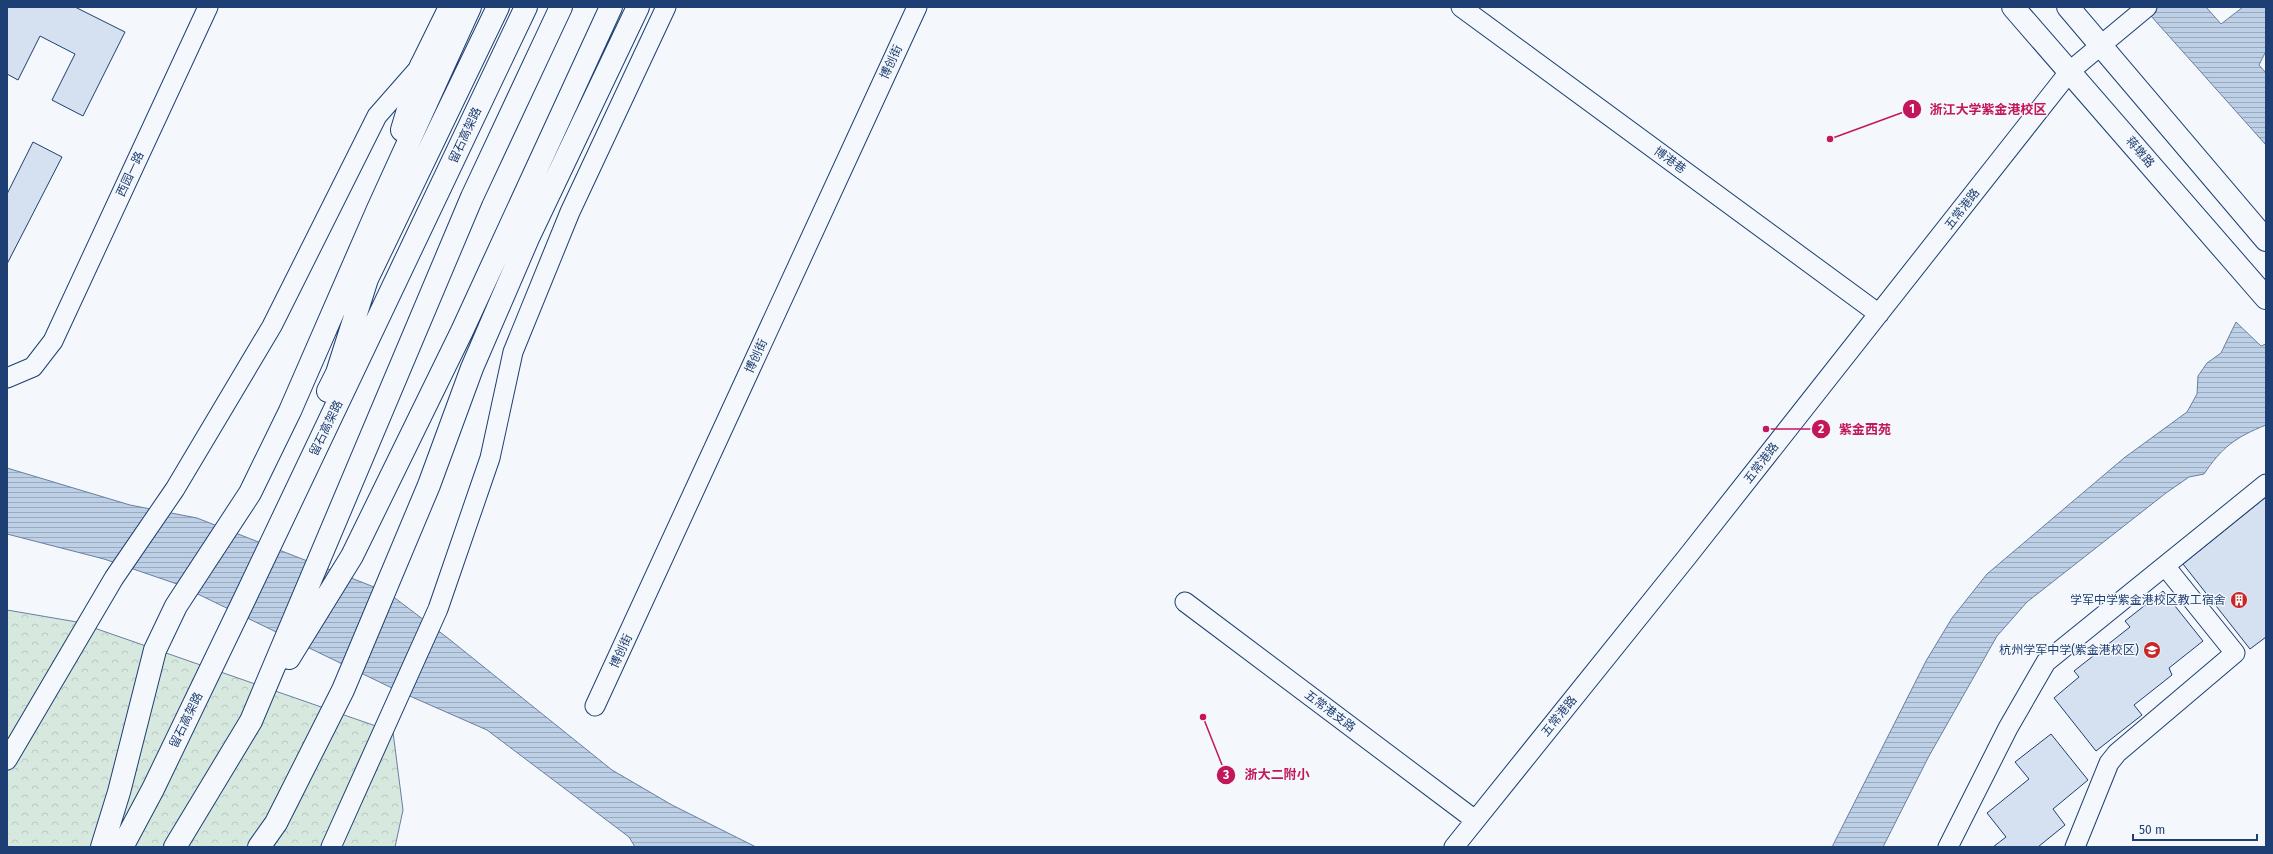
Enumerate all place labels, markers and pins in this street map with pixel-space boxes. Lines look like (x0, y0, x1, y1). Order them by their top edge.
callout: 浙江大学紫金港校区 (1902, 97, 2055, 122)
callout: 紫金西苑 (1811, 417, 1899, 442)
building icon: 学军中学紫金港校区教工宿舍 (2229, 590, 2249, 610)
place label: 学军中学紫金港校区教工宿舍 (2070, 593, 2226, 607)
school or university icon: 杭州学军中学(紫金港校区) (2142, 640, 2162, 660)
place label: 杭州学军中学(紫金港校区) (1999, 643, 2139, 657)
callout: 浙大二附小 (1216, 762, 1317, 787)

